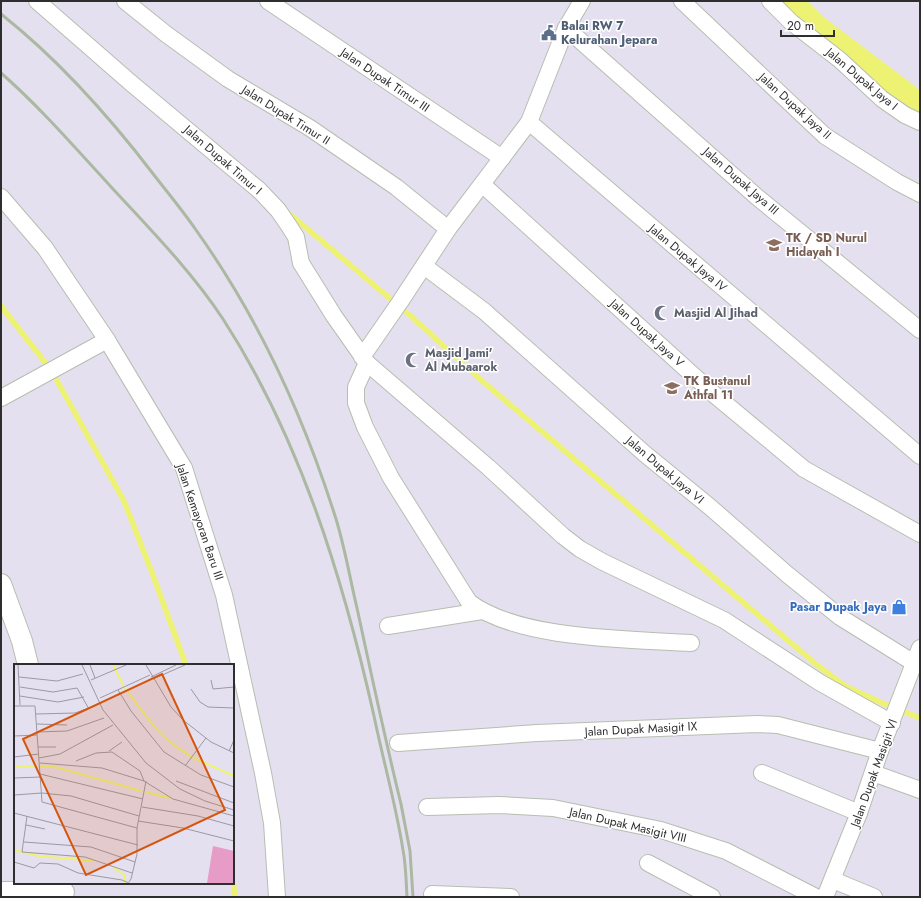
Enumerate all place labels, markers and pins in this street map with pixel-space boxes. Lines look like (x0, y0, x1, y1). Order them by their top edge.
place label: Balai RW 7 Kelurahan Jepara (561, 17, 657, 49)
public building icon: Balai RW 7 Kelurahan Jepara (540, 24, 558, 42)
place label: TK / SD Nurul Hidayah I (786, 229, 867, 261)
school or university icon: TK / SD Nurul Hidayah I (765, 236, 783, 254)
mosque icon: Masjid Al Jihad (653, 304, 671, 322)
place label: Masjid Al Jihad (674, 304, 758, 322)
place label: Masjid Jami' Al Mubaarok (424, 344, 497, 376)
mosque icon: Masjid Jami' Al Mubaarok (404, 351, 422, 369)
place label: TK Bustanul Athfal 11 (683, 372, 750, 404)
school or university icon: TK Bustanul Athfal 11 (663, 379, 681, 397)
place label: Pasar Dupak Jaya (790, 598, 887, 616)
shop icon: Pasar Dupak Jaya (890, 598, 908, 616)

